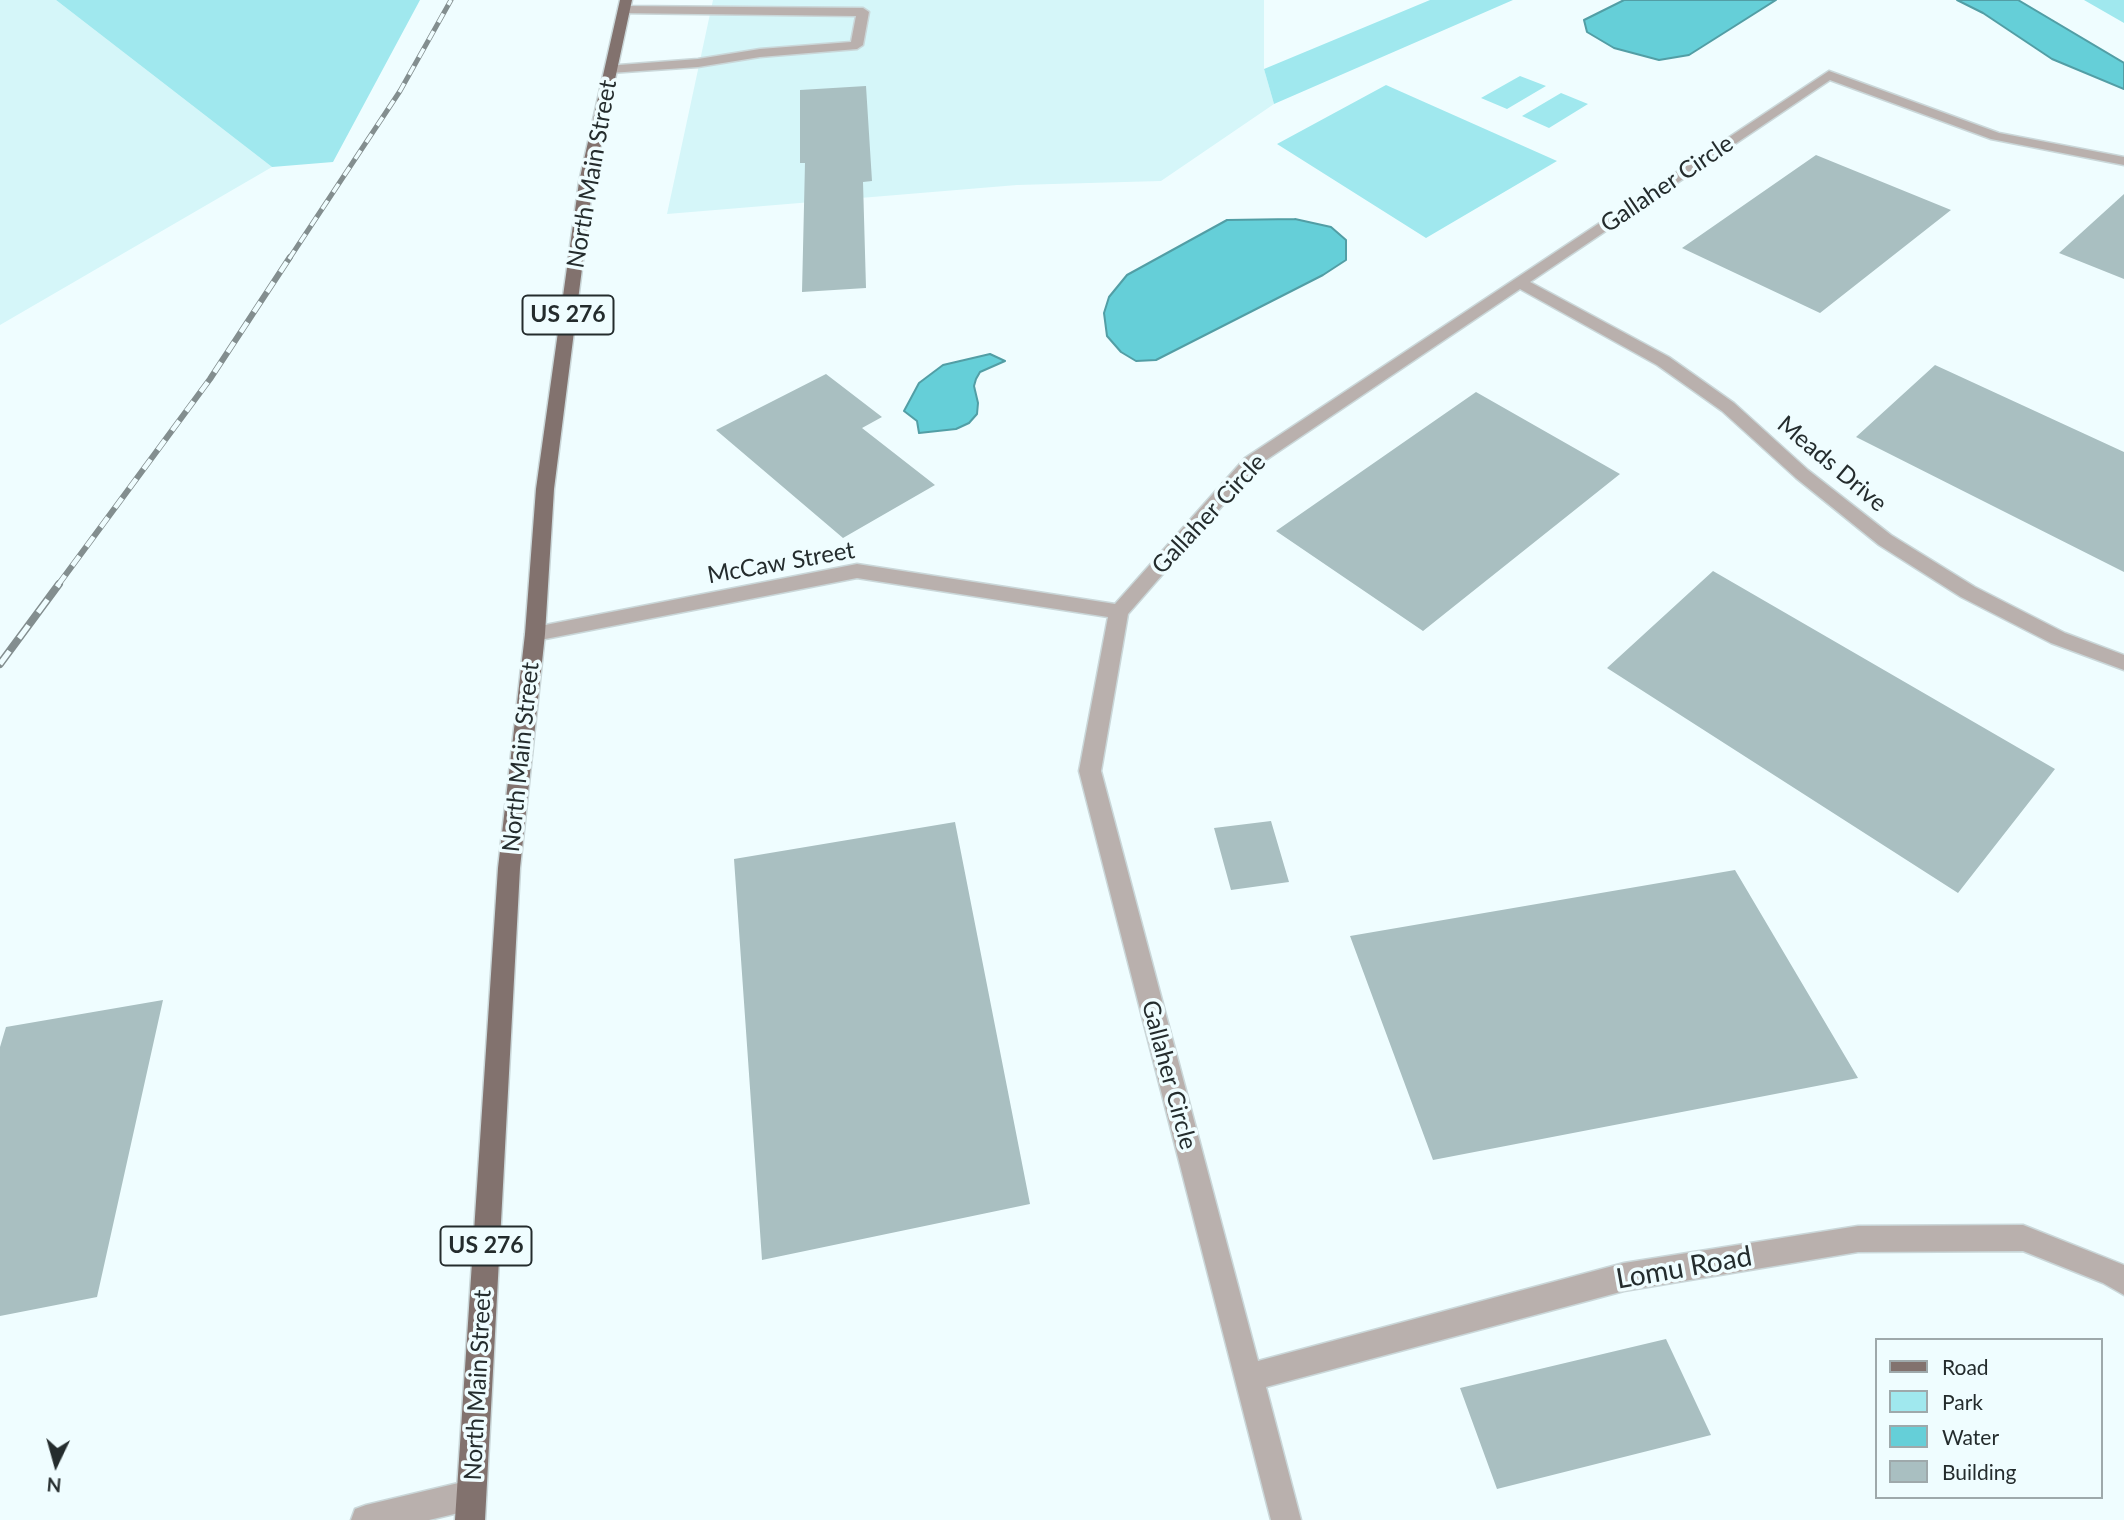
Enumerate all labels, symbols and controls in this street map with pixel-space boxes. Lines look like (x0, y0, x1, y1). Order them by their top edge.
street label: North Main Street (561, 78, 623, 270)
street label: Gallaher Circle (1595, 129, 1739, 239)
road number: US 276 (522, 296, 614, 334)
street label: Meads Drive (1772, 410, 1892, 518)
street label: Gallaher Circle (1146, 448, 1272, 580)
street label: McCaw Street (705, 536, 857, 590)
street label: North Main Street (497, 661, 545, 853)
street label: Gallaher Circle (1135, 997, 1203, 1153)
road number: US 276 (440, 1226, 532, 1266)
street label: Lomu Road (1614, 1240, 1754, 1296)
street label: North Main Street (459, 1289, 497, 1481)
legend (1876, 1338, 2103, 1499)
text: Road (1942, 1354, 1989, 1379)
text: Park (1942, 1389, 1983, 1414)
text: Water (1942, 1424, 1999, 1449)
north arrow (21, 1429, 91, 1499)
text: Building (1942, 1459, 2017, 1484)
text: N (46, 1473, 62, 1498)

